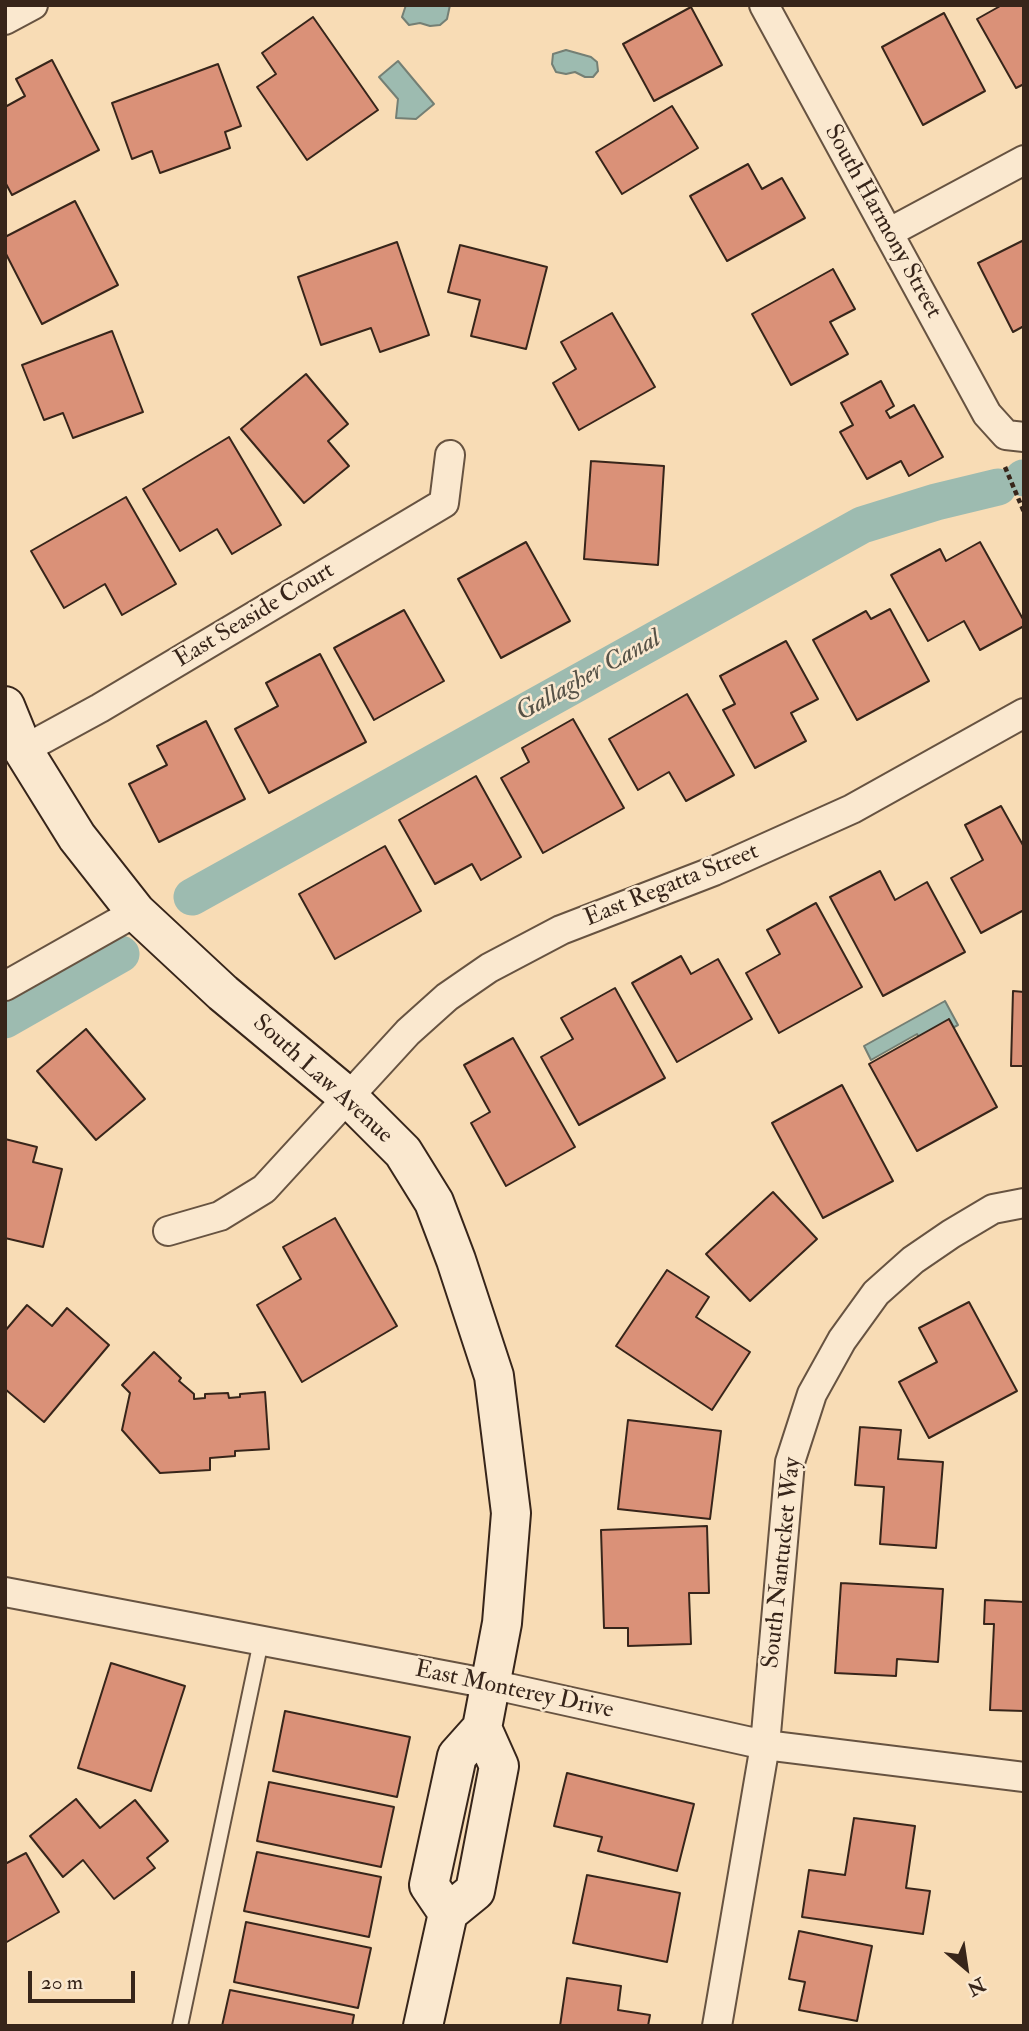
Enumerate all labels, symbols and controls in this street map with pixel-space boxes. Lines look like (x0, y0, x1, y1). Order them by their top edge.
street label: South Harmony Street (817, 120, 947, 324)
street label: East Seaside Court (170, 557, 340, 675)
water label: Gallagher Canal (511, 624, 667, 730)
street label: East Regatta Street (581, 838, 763, 934)
street label: South Law Avenue (246, 1009, 398, 1151)
street label: South Nantucket Way (758, 1456, 808, 1670)
street label: East Monterey Drive (412, 1656, 616, 1726)
north arrow (931, 1933, 1001, 2003)
scale bar (32, 1958, 138, 2002)
text: 20 m (41, 1969, 83, 1996)
text: N (963, 1972, 989, 2001)

